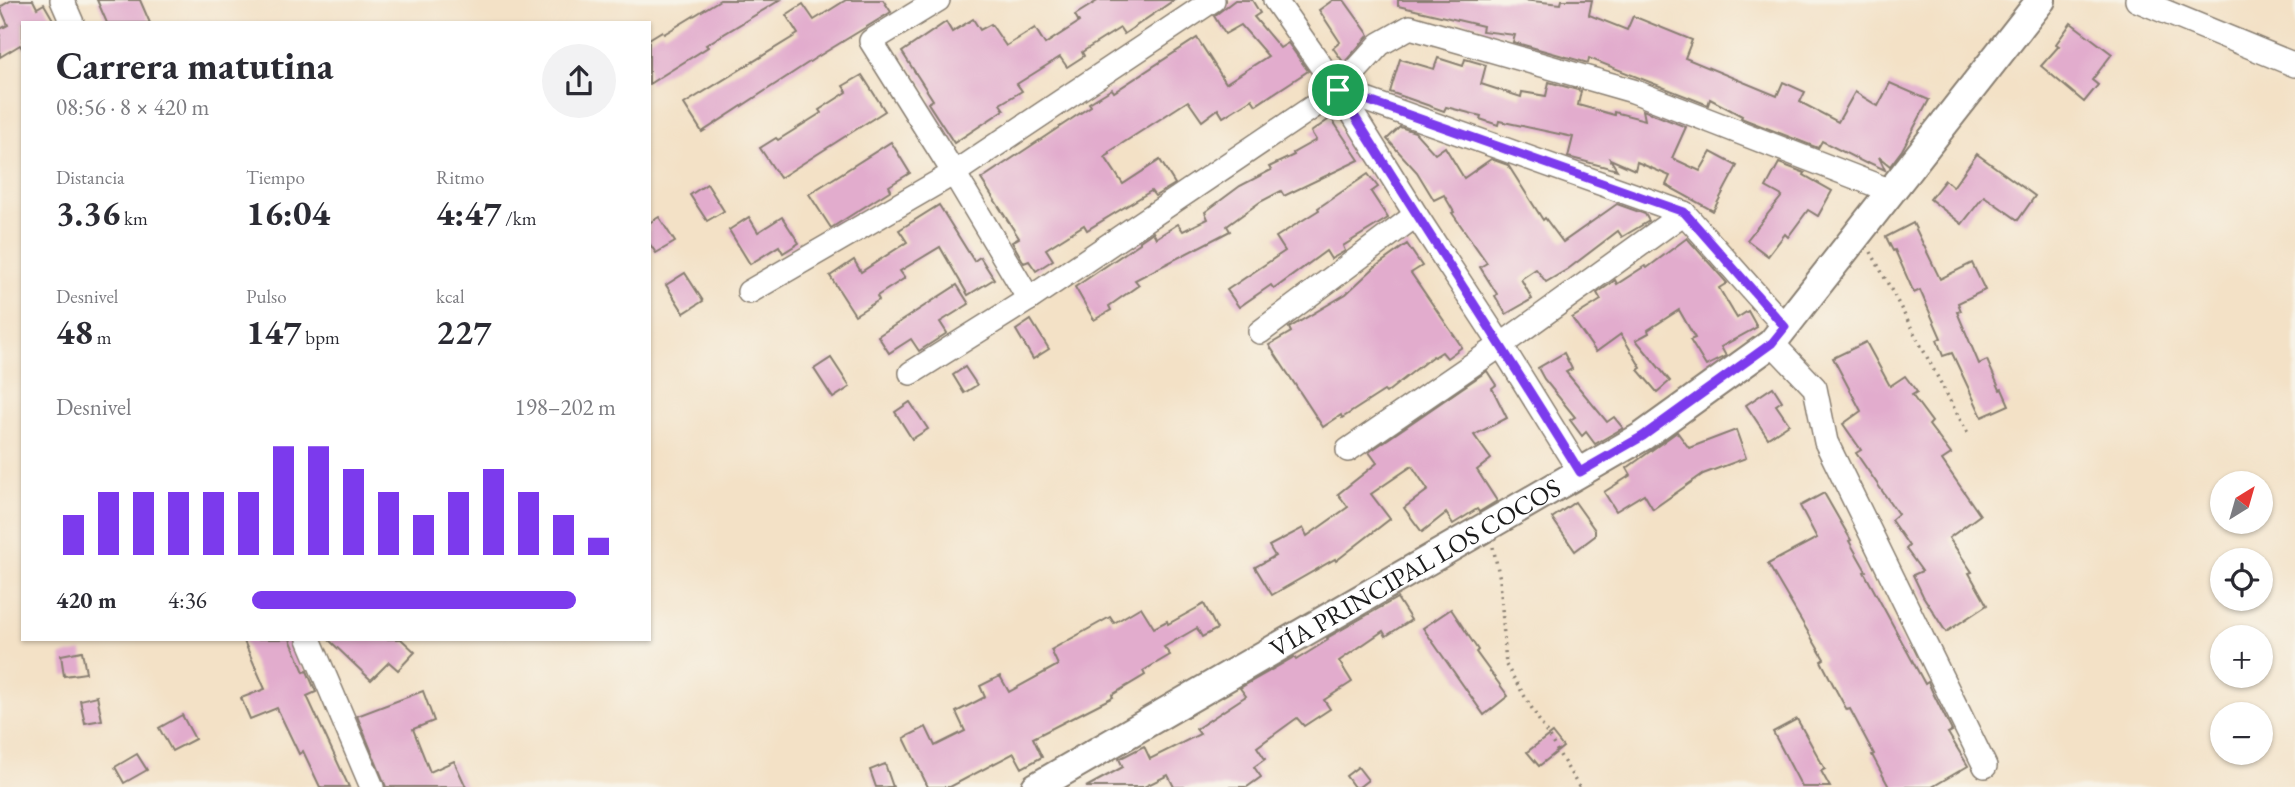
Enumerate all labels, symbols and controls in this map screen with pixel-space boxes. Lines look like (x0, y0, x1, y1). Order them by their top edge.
text: Carrera matutina (56, 41, 333, 90)
button: share (542, 44, 616, 118)
pin (1308, 60, 1368, 120)
icon: arrive (1319, 71, 1357, 109)
text: 08:56 · 8 × 420 m (56, 92, 209, 122)
text: Distancia (56, 165, 125, 190)
text: Tiempo (246, 165, 305, 190)
text: Ritmo (436, 165, 484, 190)
text: 3.36 (56, 190, 120, 235)
text: 16:04 (246, 190, 330, 235)
text: 4:47 (436, 190, 501, 235)
text: km (120, 206, 148, 231)
text: /km (501, 206, 537, 231)
text: Desnivel (56, 284, 118, 309)
text: Pulso (246, 284, 287, 309)
text: kcal (436, 284, 465, 309)
text: 48 (56, 309, 93, 354)
text: 147 (246, 309, 302, 354)
text: 227 (436, 309, 492, 354)
text: m (93, 325, 112, 350)
text: bpm (302, 325, 340, 350)
text: Desnivel (56, 392, 132, 422)
text: 198–202 m (515, 392, 616, 422)
street label: VÍA PRINCIPAL LOS COCOS (1264, 470, 1567, 665)
north arrow (2210, 471, 2273, 534)
map controls (2210, 471, 2273, 765)
button: locate (2210, 548, 2273, 611)
text: 420 m (56, 585, 117, 615)
text: 4:36 (168, 585, 207, 615)
button: + (2210, 625, 2273, 688)
button: − (2210, 702, 2273, 765)

